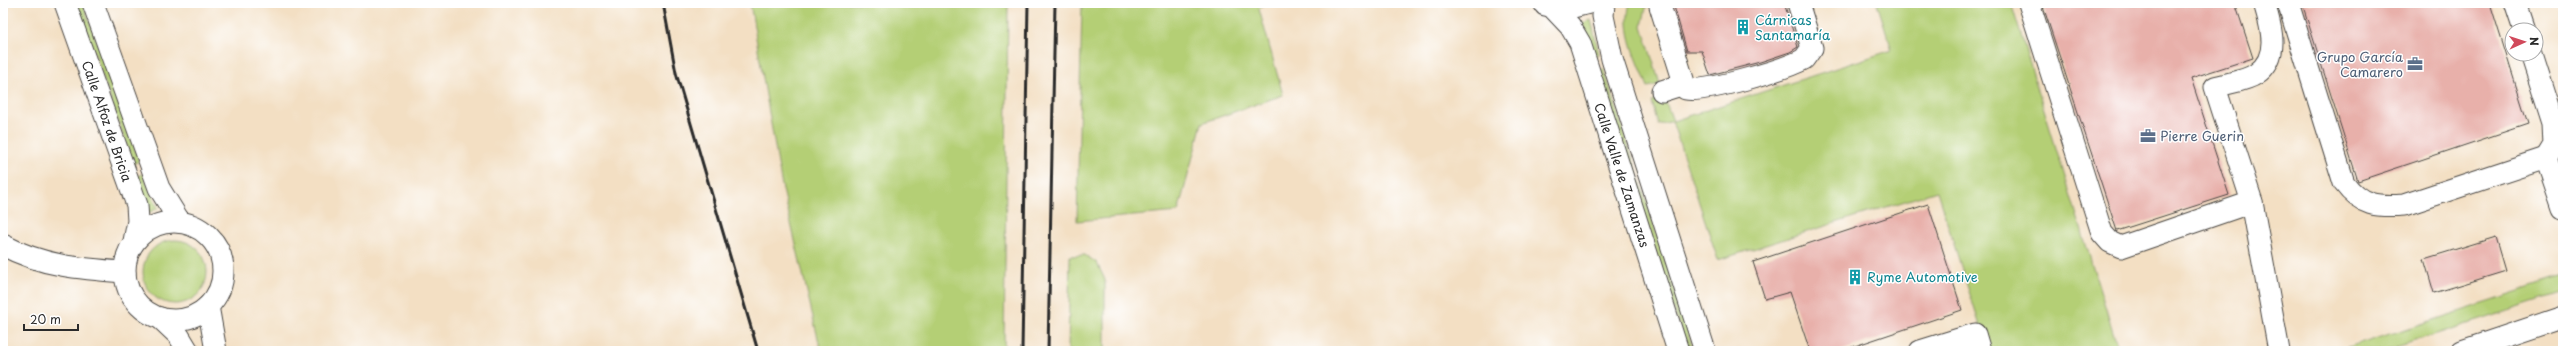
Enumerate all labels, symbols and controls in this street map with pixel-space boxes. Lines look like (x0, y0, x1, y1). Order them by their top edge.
place label: Cárnicas Santamaría (1755, 10, 1831, 44)
building icon: Cárnicas Santamaría (1734, 18, 1752, 36)
north arrow (2504, 22, 2544, 62)
text: N (2526, 37, 2543, 47)
place label: Grupo García Camarero (2317, 47, 2404, 81)
office icon: Grupo García Camarero (2406, 55, 2424, 73)
street label: Calle Alfoz de Bricia (78, 58, 137, 184)
street label: Calle Valle de Zamanzas (1590, 100, 1655, 250)
place label: Pierre Guerin (2160, 126, 2244, 145)
office icon: Pierre Guerin (2139, 127, 2157, 145)
place label: Ryme Automotive (1867, 267, 1978, 286)
building icon: Ryme Automotive (1846, 268, 1864, 286)
scale bar (24, 306, 78, 332)
text: 20 m (30, 310, 61, 328)

